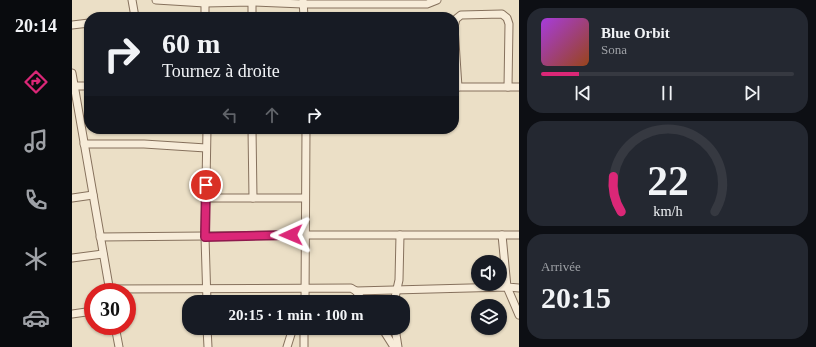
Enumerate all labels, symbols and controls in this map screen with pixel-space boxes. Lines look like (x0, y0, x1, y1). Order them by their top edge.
text: 20:14 (15, 16, 57, 36)
text: Blue Orbit (601, 25, 670, 41)
icon: right (96, 28, 148, 80)
text: 60 m (162, 28, 220, 59)
text: Sona (601, 42, 627, 57)
text: Tournez à droite (162, 61, 280, 81)
icon: directions (22, 68, 50, 96)
icon: previous (572, 82, 594, 104)
icon: pause (656, 82, 678, 104)
icon: next (741, 82, 763, 104)
icon: left (219, 104, 241, 126)
icon: ahead (261, 104, 283, 126)
icon: right (303, 104, 325, 126)
icon: music (22, 127, 50, 155)
text: 22 (647, 157, 688, 203)
pin (189, 168, 223, 202)
icon: arrive (195, 174, 217, 196)
icon: phone (22, 186, 50, 214)
text: km/h (653, 202, 682, 218)
position arrow (270, 214, 312, 256)
icon: climate (22, 245, 50, 273)
map controls (471, 255, 507, 335)
button: sound (471, 255, 507, 291)
text: Arrivée (541, 259, 581, 274)
text: 20:15 (541, 281, 611, 314)
speed limit sign: 30 (84, 283, 136, 335)
button: layers (471, 299, 507, 335)
icon: car (22, 304, 50, 332)
text: 20:15 · 1 min · 100 m (229, 307, 364, 323)

